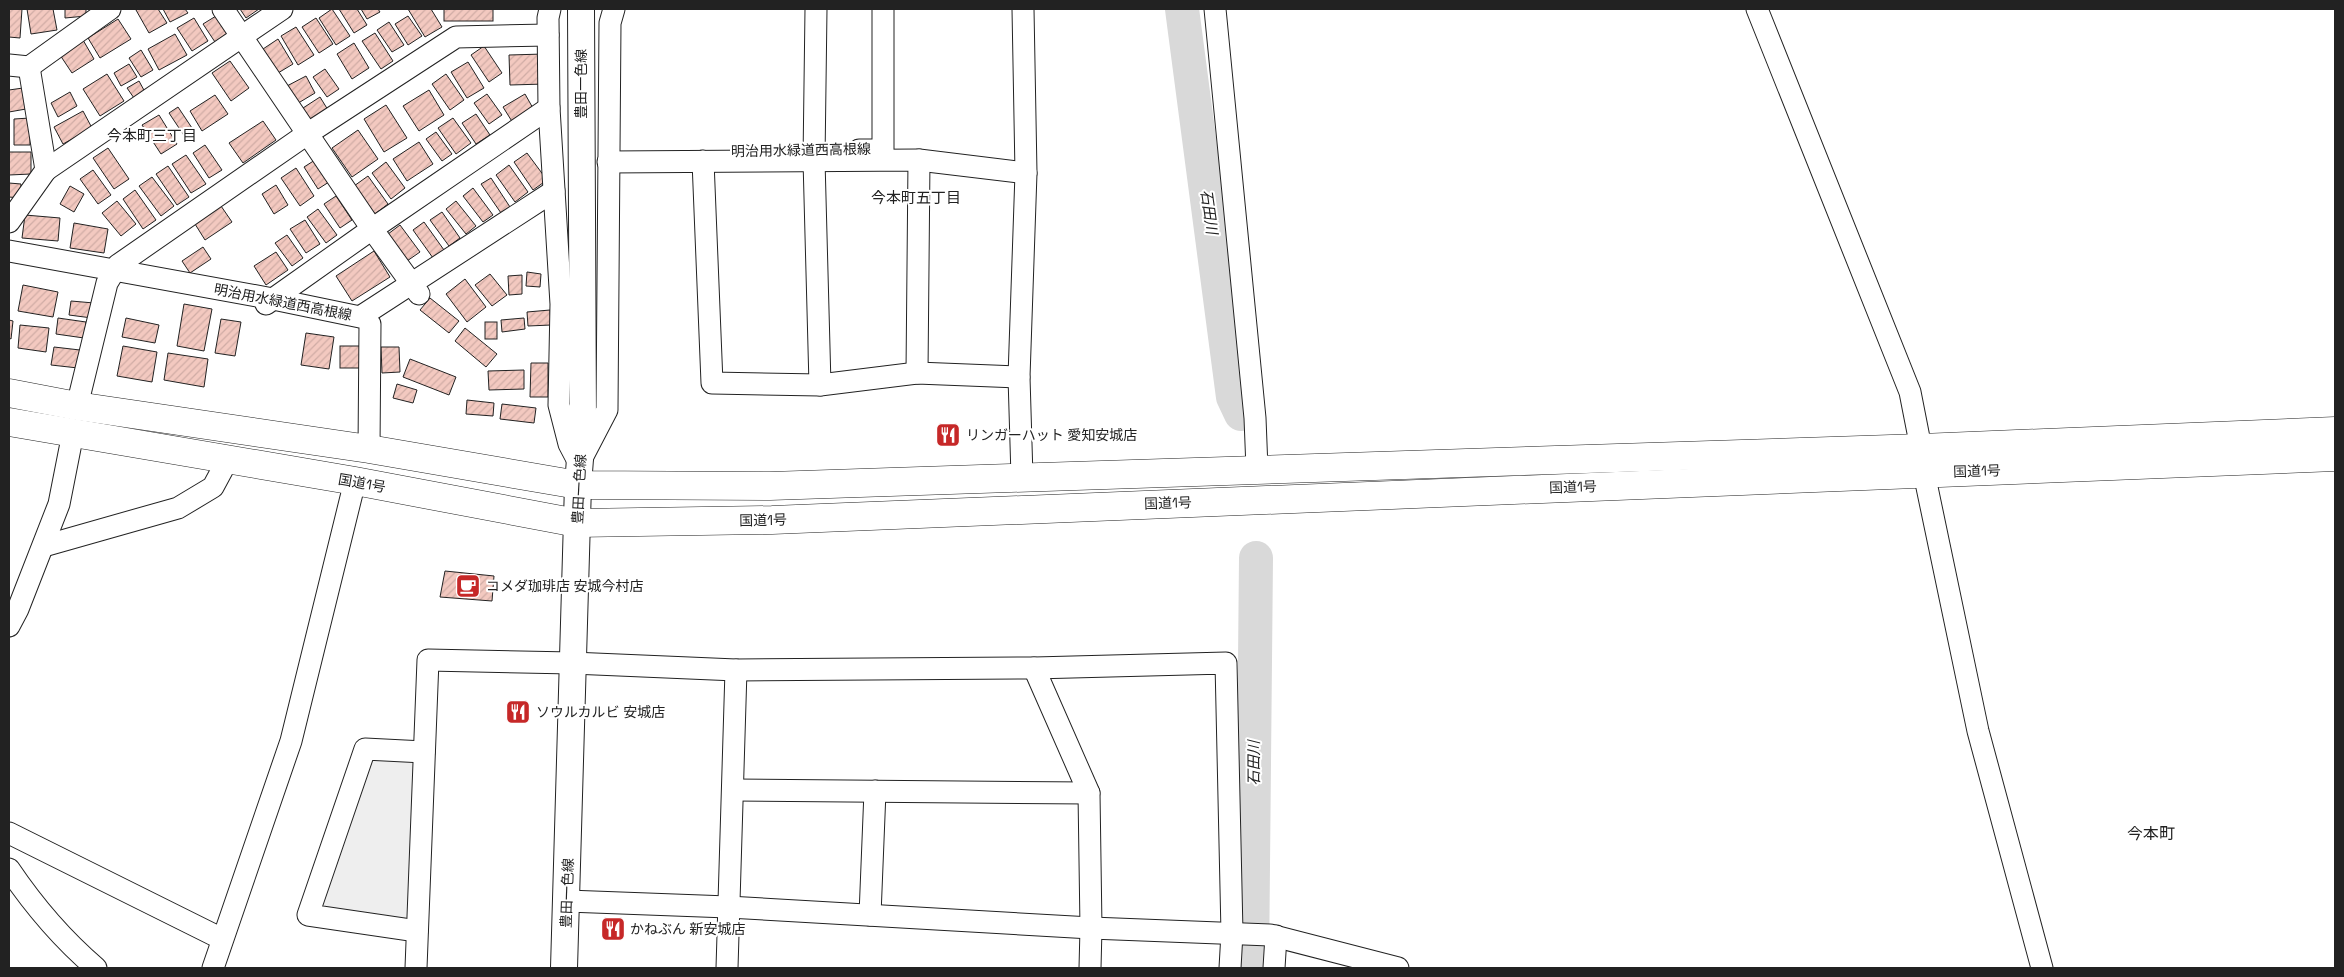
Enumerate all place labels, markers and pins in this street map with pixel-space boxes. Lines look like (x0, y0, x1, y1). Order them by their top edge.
restaurant icon: リンガーハット 愛知安城店 (935, 422, 961, 448)
place label: リンガーハット 愛知安城店 (966, 426, 1137, 444)
cafe icon: コメダ珈琲店 安城今村店 (455, 573, 481, 599)
place label: コメダ珈琲店 安城今村店 (486, 577, 644, 595)
restaurant icon: ソウルカルビ 安城店 (505, 699, 531, 725)
place label: ソウルカルビ 安城店 (536, 703, 665, 721)
restaurant icon: かねぶん 新安城店 (600, 916, 626, 942)
place label: かねぶん 新安城店 (630, 920, 746, 938)

